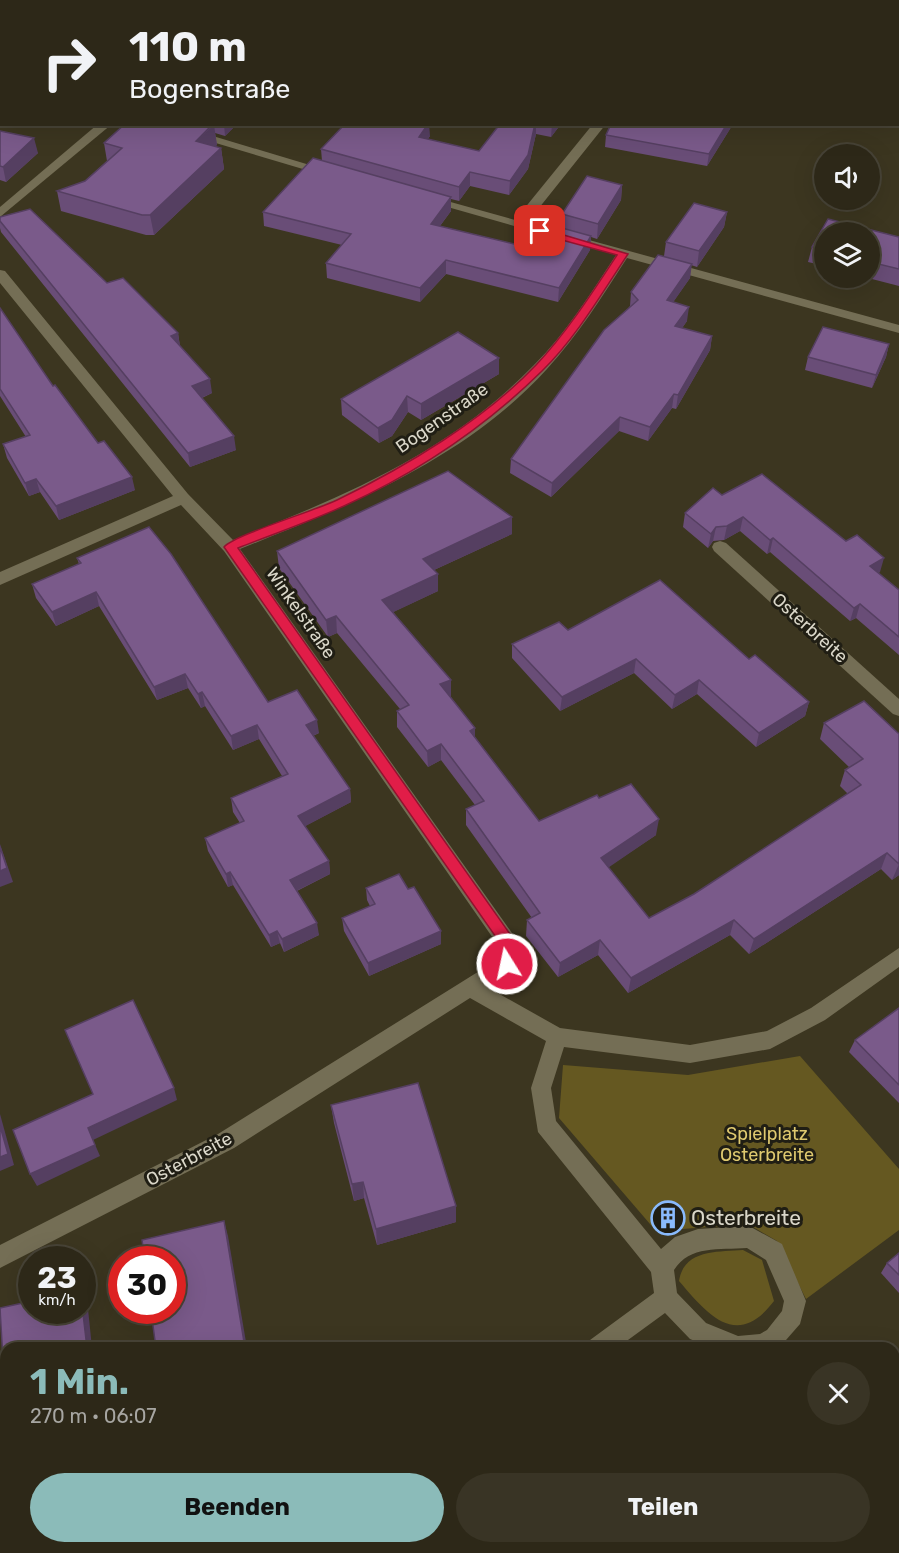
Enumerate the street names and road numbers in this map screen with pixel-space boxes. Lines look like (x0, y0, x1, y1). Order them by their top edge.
street label: Bogenstraße (392, 378, 492, 458)
street label: Winkelstraße (261, 563, 341, 663)
street label: Osterbreite (768, 588, 852, 668)
street label: Osterbreite (142, 1127, 236, 1191)

